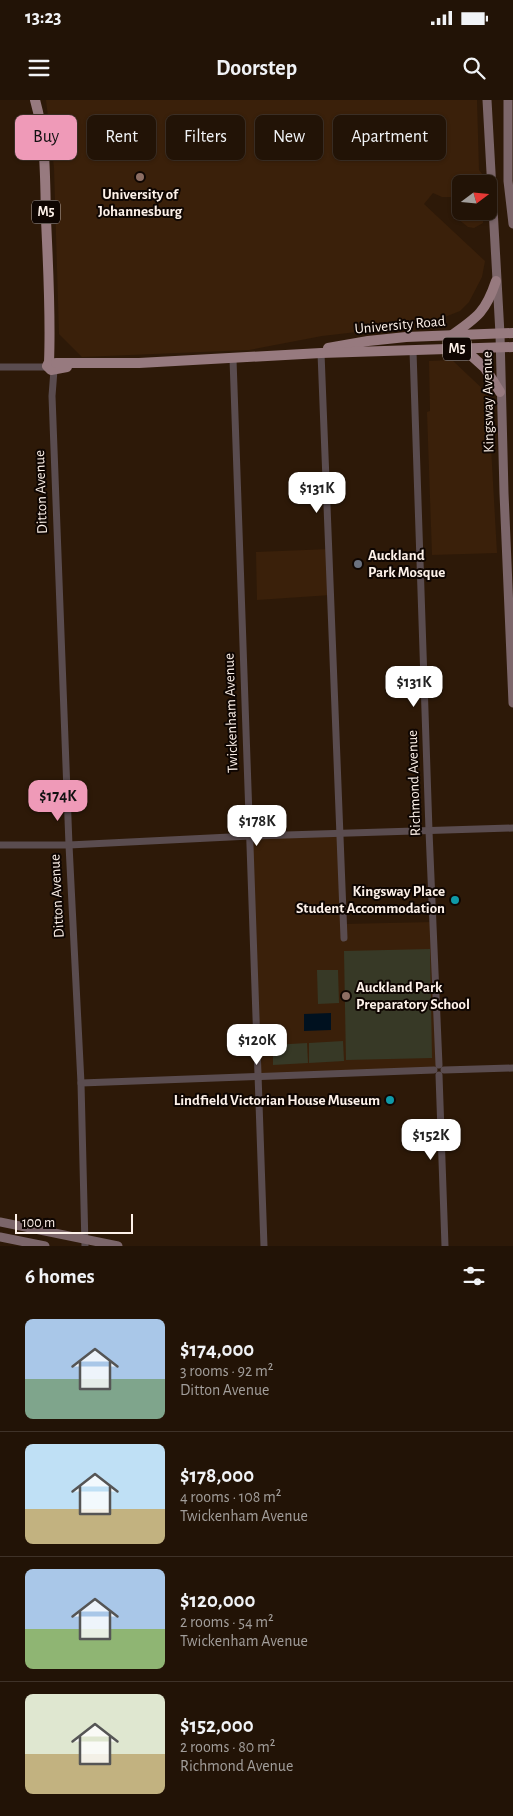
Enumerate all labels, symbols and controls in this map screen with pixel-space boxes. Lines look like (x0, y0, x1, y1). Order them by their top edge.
text: 13:23 (25, 8, 62, 27)
icon: menu (25, 54, 53, 82)
icon: search (460, 54, 488, 82)
text: Doorstep (216, 57, 297, 79)
chip: Buy (15, 115, 77, 160)
chip: Rent (87, 115, 156, 160)
chip: Filters (166, 115, 245, 160)
chip: New (255, 115, 323, 160)
chip: Apartment (333, 115, 446, 160)
marker: University of Johannesburg (134, 171, 146, 183)
north arrow (452, 175, 498, 220)
map controls (452, 175, 497, 220)
place label: University of Johannesburg (98, 187, 183, 219)
road number: M5 (32, 200, 60, 224)
street label: University Road (354, 314, 446, 336)
road number: M5 (443, 338, 471, 360)
street label: Kingsway Avenue (480, 351, 496, 453)
street label: Ditton Avenue (32, 450, 50, 534)
pin: $131K (282, 472, 352, 514)
text: $131K (300, 480, 334, 496)
place label: Auckland Park Mosque (368, 548, 445, 580)
marker: Auckland Park Mosque (352, 558, 364, 570)
street label: Twickenham Avenue (221, 653, 241, 773)
pin: $131K (379, 666, 449, 708)
text: $131K (397, 674, 431, 690)
street label: Richmond Avenue (405, 730, 423, 836)
pin: $174K (23, 780, 93, 822)
text: $174K (39, 788, 77, 804)
pin: $178K (222, 804, 292, 847)
text: $178K (238, 813, 276, 829)
street label: Ditton Avenue (47, 854, 67, 938)
place label: Kingsway Place Student Accommodation (296, 884, 445, 916)
marker: Kingsway Place Student Accommodation (449, 894, 461, 906)
place label: Auckland Park Preparatory School (356, 980, 470, 1012)
marker: Auckland Park Preparatory School (340, 990, 352, 1002)
pin: $120K (222, 1024, 292, 1066)
text: $120K (238, 1032, 276, 1048)
place label: Lindfield Victorian House Museum (174, 1093, 380, 1108)
marker: Lindfield Victorian House Museum (384, 1094, 396, 1106)
pin: $152K (396, 1118, 466, 1161)
text: $152K (413, 1127, 449, 1143)
scale bar (15, 1211, 132, 1234)
text: 100 m (22, 1216, 55, 1230)
icon: filters (460, 1262, 488, 1290)
text: 6 homes (25, 1266, 95, 1287)
icon: home (65, 1339, 125, 1399)
text: $174,000 (180, 1339, 254, 1360)
text: 3 rooms · 92 m² (180, 1363, 273, 1379)
text: Ditton Avenue (180, 1382, 269, 1398)
icon: home (65, 1464, 125, 1524)
text: $178,000 (180, 1465, 254, 1486)
text: 4 rooms · 108 m² (180, 1489, 281, 1505)
text: Twickenham Avenue (180, 1508, 308, 1524)
icon: home (65, 1589, 125, 1649)
text: $120,000 (180, 1590, 255, 1611)
text: 2 rooms · 54 m² (180, 1614, 274, 1630)
text: Twickenham Avenue (180, 1633, 308, 1649)
icon: home (65, 1714, 125, 1774)
text: $152,000 (180, 1715, 254, 1736)
text: 2 rooms · 80 m² (180, 1739, 275, 1755)
text: Richmond Avenue (180, 1758, 293, 1774)

